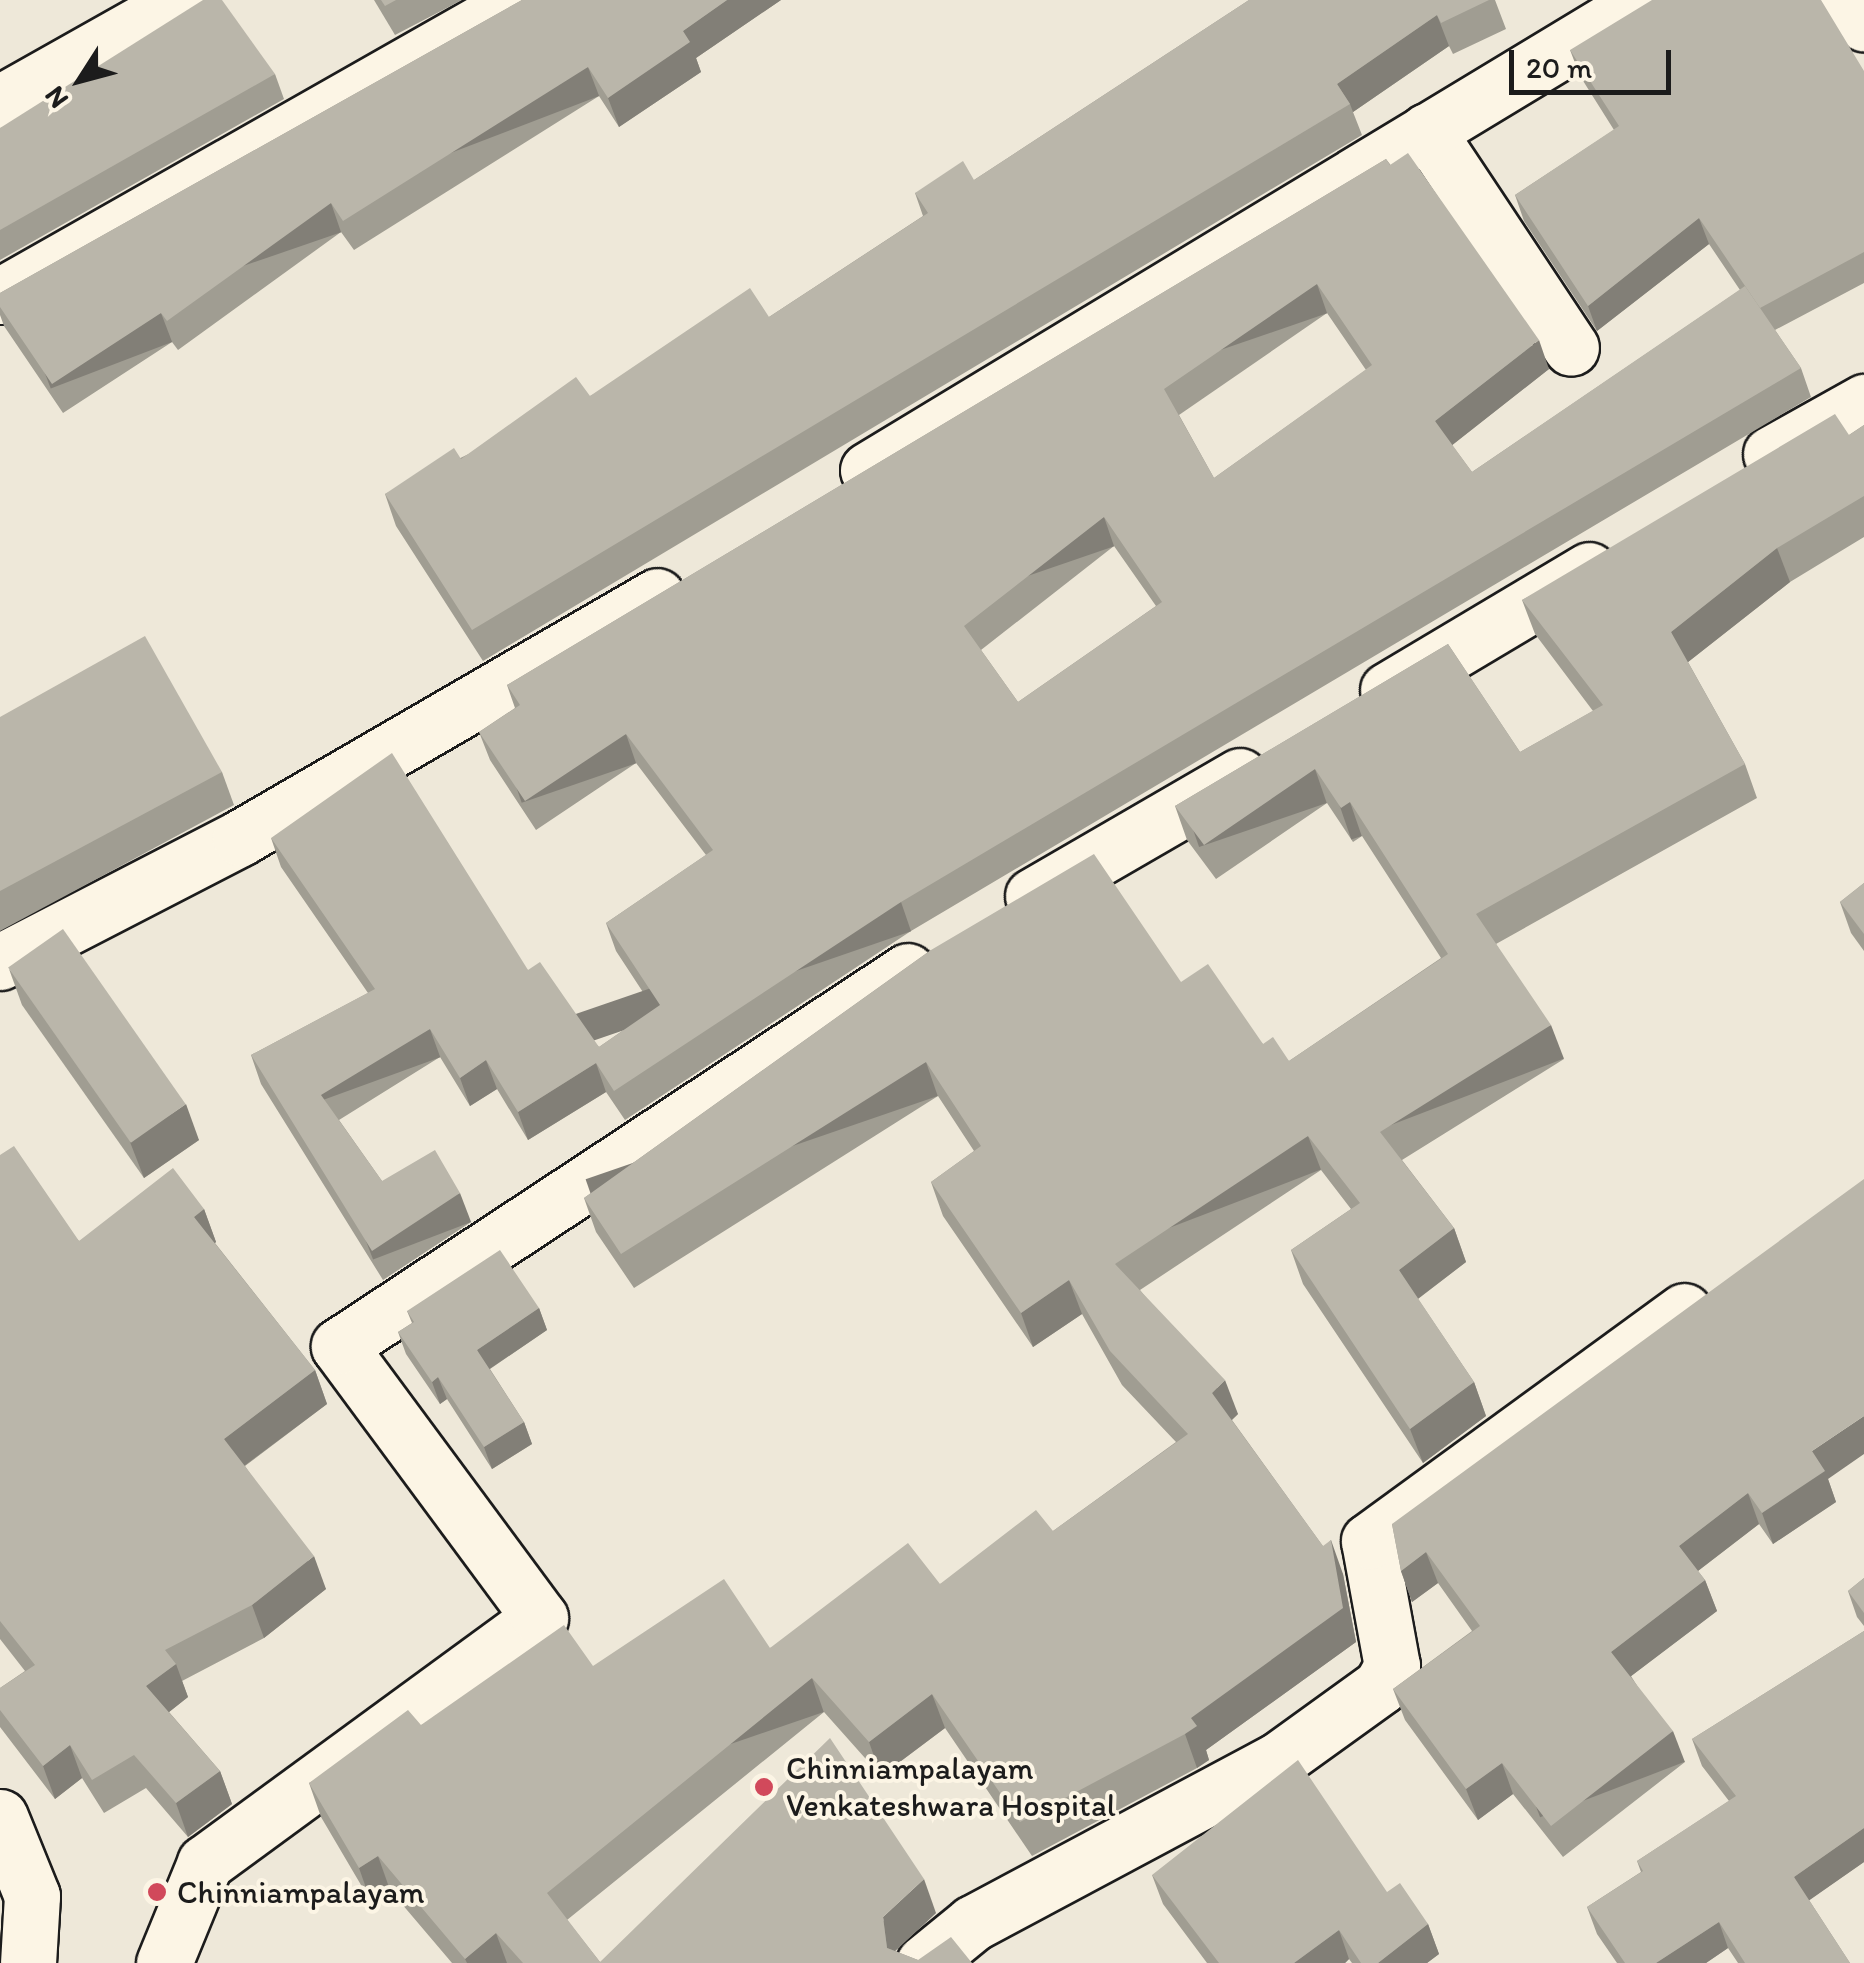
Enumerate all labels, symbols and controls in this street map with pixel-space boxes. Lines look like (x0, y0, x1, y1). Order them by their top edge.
north arrow (30, 30, 130, 130)
scale bar (1514, 30, 1676, 92)
text: 20 m (1526, 49, 1592, 86)
text: N (36, 80, 75, 115)
place label: Chinniampalayam Venkateshwara Hospital (786, 1750, 1116, 1825)
marker: Chinniampalayam Venkateshwara Hospital (751, 1774, 777, 1800)
place label: Chinniampalayam (177, 1873, 425, 1911)
marker: Chinniampalayam (146, 1881, 168, 1903)

